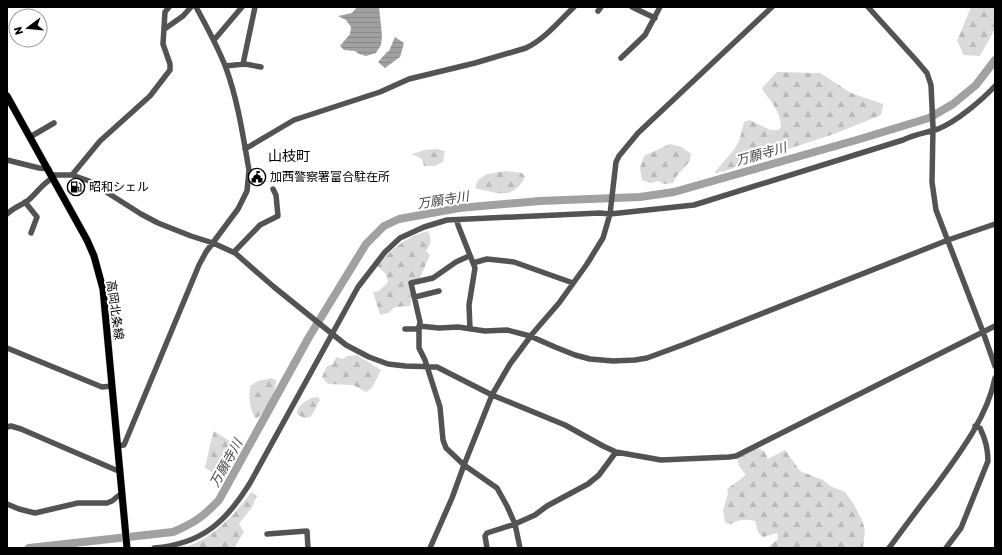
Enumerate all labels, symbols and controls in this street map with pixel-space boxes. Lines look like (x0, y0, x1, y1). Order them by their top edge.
north arrow (8, 8, 48, 48)
text: N (12, 25, 26, 36)
water label: 万願寺川 (734, 139, 790, 168)
district label: 山枝町 (268, 148, 310, 165)
public building icon: 加西警察署富合駐在所 (247, 167, 267, 187)
place label: 加西警察署富合駐在所 (270, 170, 390, 184)
fuel station icon: 昭和シェル (66, 177, 86, 197)
place label: 昭和シェル (89, 180, 149, 194)
water label: 万願寺川 (416, 188, 472, 211)
street label: 高岡北条線 (104, 279, 126, 341)
water label: 万願寺川 (207, 435, 246, 489)

